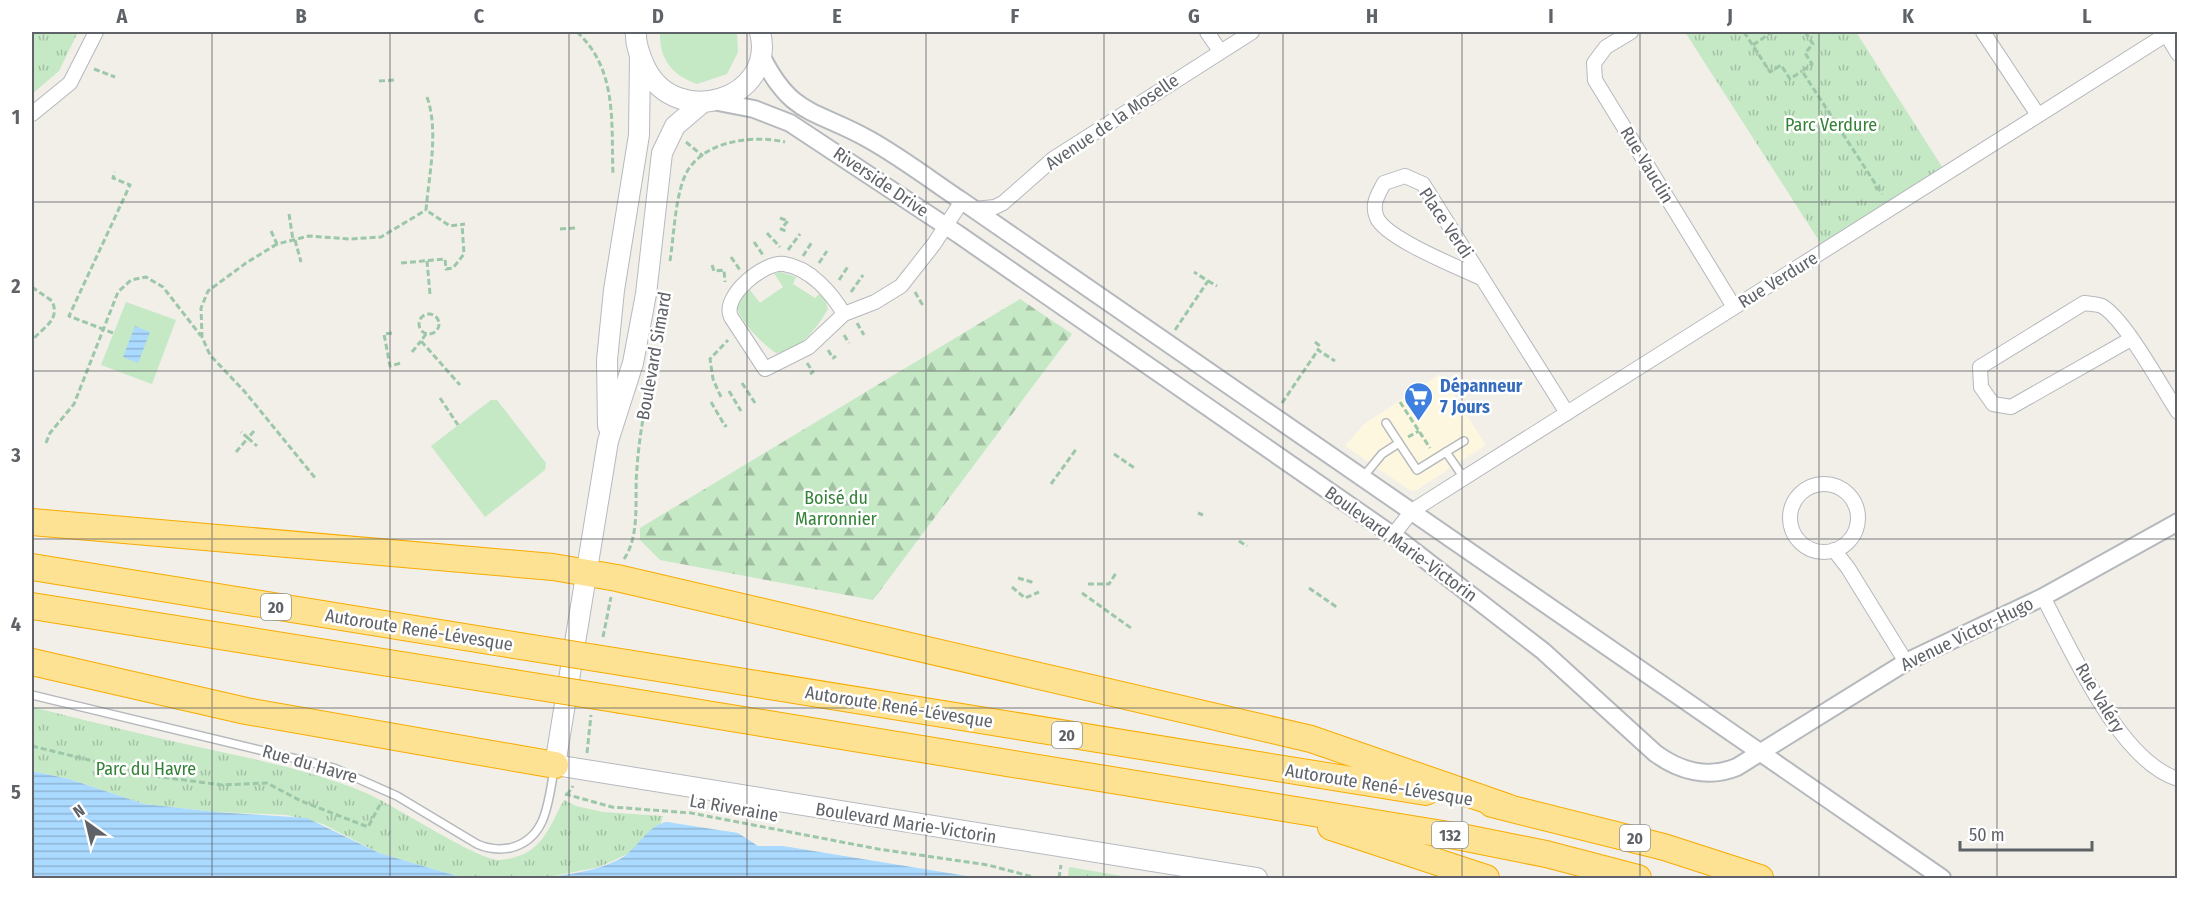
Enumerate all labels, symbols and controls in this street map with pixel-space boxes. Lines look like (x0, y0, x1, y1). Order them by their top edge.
text: A (116, 4, 129, 28)
text: B (295, 4, 307, 28)
text: C (474, 4, 485, 28)
text: D (652, 4, 664, 28)
text: E (832, 4, 842, 28)
text: F (1011, 4, 1020, 28)
text: G (1188, 4, 1200, 28)
text: H (1366, 4, 1378, 28)
text: I (1548, 4, 1554, 28)
text: J (1726, 4, 1733, 28)
text: K (1902, 4, 1914, 28)
text: L (2082, 4, 2092, 28)
street label: Avenue de la Moselle (1041, 69, 1183, 175)
text: 1 (12, 105, 20, 129)
park label: Parc Verdure (1785, 114, 1877, 136)
street label: Rue Vauclin (1616, 123, 1678, 207)
street label: Riverside Drive (829, 142, 933, 222)
street label: Place Verdi (1414, 183, 1478, 263)
street label: Rue Verdure (1734, 247, 1822, 313)
text: 2 (10, 274, 21, 298)
street label: Boulevard Simard (632, 290, 676, 422)
place label: Dépanneur 7 Jours (1440, 375, 1523, 418)
supermarket icon: Dépanneur 7 Jours (1403, 380, 1435, 422)
text: 3 (10, 443, 21, 467)
street label: Boulevard Marie-Victorin (1321, 481, 1481, 607)
park label: Boisé du Marronnier (795, 487, 878, 530)
street label: Avenue Victor-Hugo (1897, 592, 2037, 676)
road number: 20 (261, 594, 291, 620)
street label: Autoroute René-Lévesque (324, 604, 514, 656)
text: 4 (11, 612, 21, 636)
street label: Rue Valéry (2071, 659, 2129, 737)
street label: Autoroute René-Lévesque (804, 681, 994, 733)
road number: 20 (1052, 722, 1082, 748)
street label: Rue du Havre (260, 740, 360, 788)
park label: Parc du Havre (96, 758, 196, 780)
street label: Autoroute René-Lévesque (1284, 759, 1474, 811)
text: 5 (11, 780, 21, 804)
street label: La Riveraine (688, 789, 780, 827)
north arrow (57, 793, 117, 853)
street label: Boulevard Marie-Victorin (814, 798, 998, 848)
text: N (70, 800, 88, 822)
scale bar (1960, 814, 2092, 852)
road number: 132 (1432, 822, 1468, 848)
text: 50 m (1969, 824, 2005, 846)
road number: 20 (1620, 825, 1650, 851)

